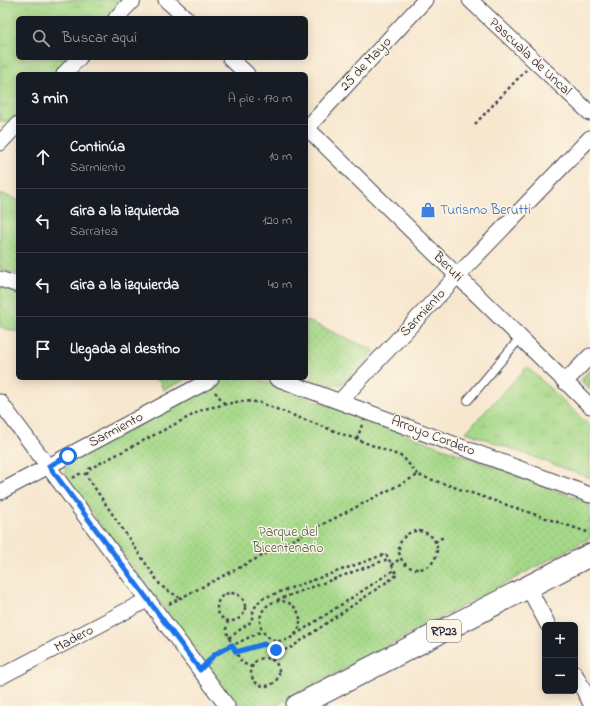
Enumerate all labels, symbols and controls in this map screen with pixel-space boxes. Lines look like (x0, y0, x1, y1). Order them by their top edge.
street label: Pascuala de Uncal (484, 13, 576, 101)
search box (16, 16, 308, 60)
icon: search (30, 27, 52, 49)
text: Buscar aquí (62, 27, 137, 49)
street label: 25 de Mayo (335, 32, 397, 97)
text: 3 min (32, 86, 68, 111)
text: A pie · 170 m (228, 89, 292, 108)
text: Continúa (70, 136, 125, 158)
icon: ahead (32, 146, 54, 168)
text: 10 m (269, 147, 292, 166)
text: Sarmiento (70, 158, 125, 177)
text: Gira a la izquierda (70, 200, 179, 222)
place label: Turismo Berutti (440, 200, 531, 221)
shop icon: Turismo Berutti (419, 201, 437, 219)
icon: left (32, 210, 54, 232)
text: 120 m (262, 211, 292, 230)
text: Sarratea (70, 222, 118, 241)
street label: Beruti (427, 246, 468, 287)
icon: left (32, 274, 54, 296)
text: Gira a la izquierda (70, 274, 179, 296)
text: 40 m (268, 275, 292, 294)
street label: Sarmiento (395, 284, 451, 342)
icon: arrive (32, 338, 54, 360)
text: Llegada al destino (70, 338, 180, 360)
street label: Sarmiento (85, 407, 147, 453)
street label: Arroyo Cordero (388, 410, 478, 463)
route start (59, 447, 77, 465)
park label: Parque del Bicentenario (252, 522, 323, 559)
street label: Madero (51, 620, 97, 658)
road number: RP23 (427, 620, 461, 642)
map controls (542, 622, 578, 694)
button: + (542, 622, 578, 658)
route end (267, 641, 285, 659)
button: − (542, 658, 578, 694)

